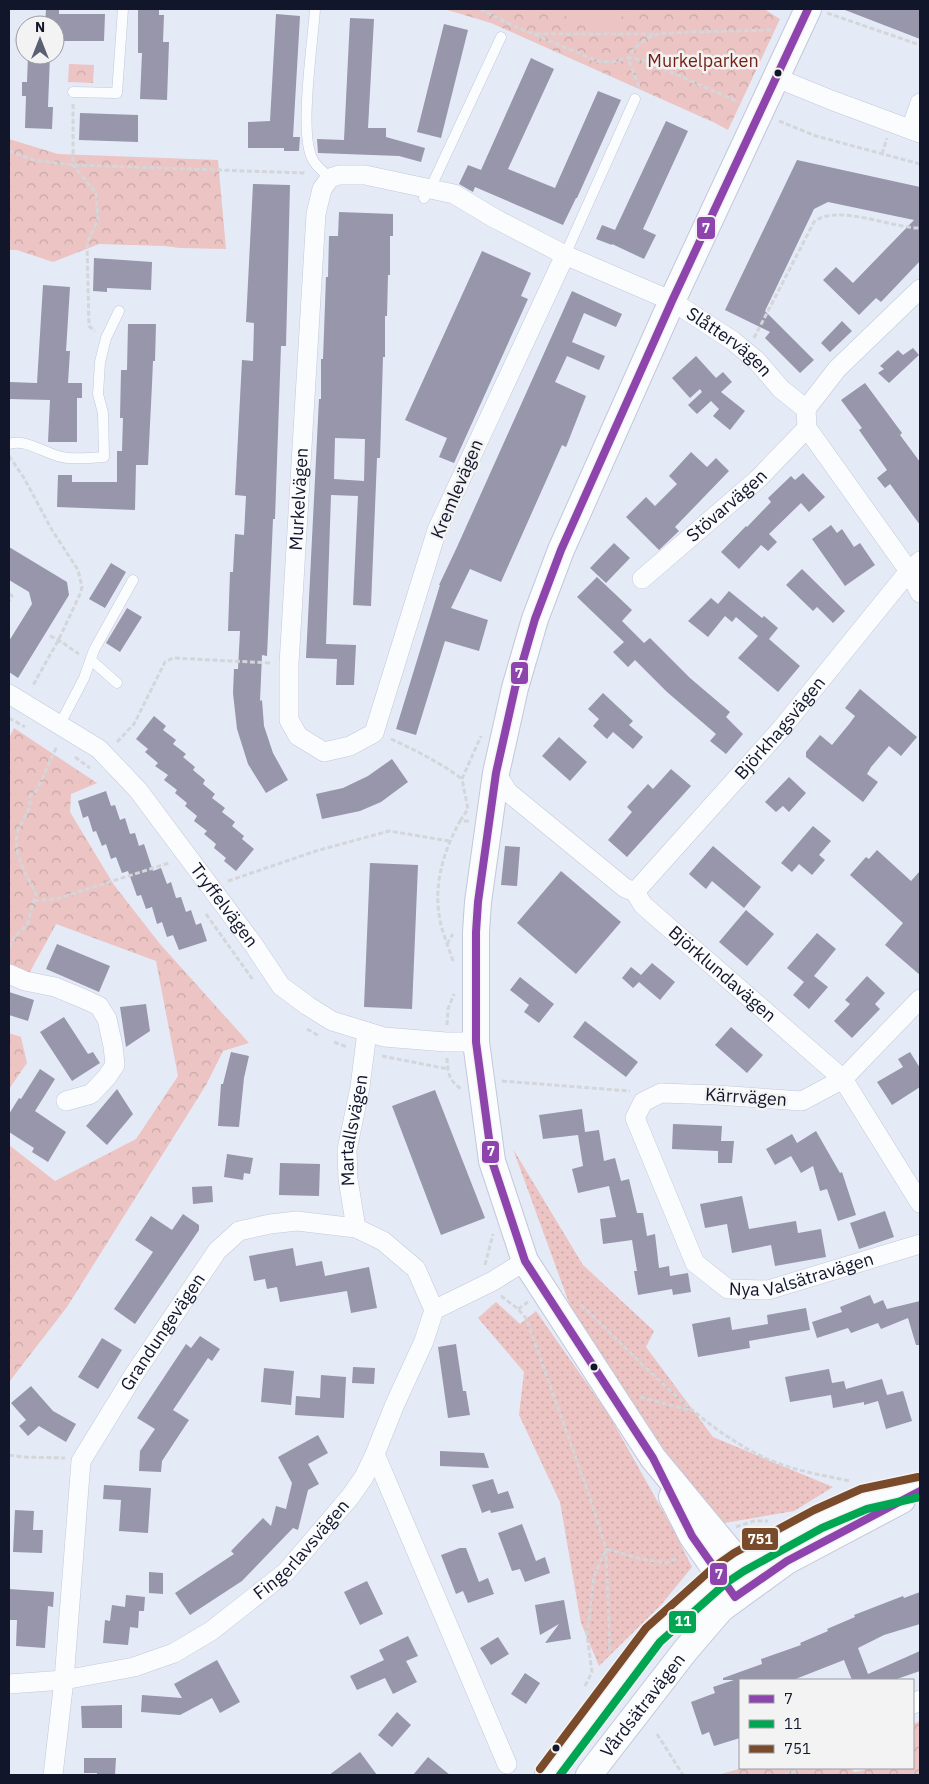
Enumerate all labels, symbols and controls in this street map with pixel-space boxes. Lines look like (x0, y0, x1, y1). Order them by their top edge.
north arrow (15, 15, 65, 65)
text: N (35, 18, 45, 36)
park label: Murkelparken (647, 49, 759, 72)
unlabelled marker (773, 68, 783, 78)
line badge: 7 (696, 216, 716, 240)
text: 7 (702, 219, 710, 237)
street label: Slåttervägen (682, 302, 777, 381)
street label: Kremlevägen (425, 436, 488, 542)
street label: Murkelvägen (284, 447, 313, 551)
street label: Stövarvägen (681, 464, 772, 547)
line badge: 7 (510, 661, 529, 685)
text: 7 (515, 664, 523, 682)
street label: Björkhagsvägen (729, 671, 830, 784)
street label: Tryffelvägen (186, 858, 263, 952)
street label: Björklundavägen (664, 920, 781, 1027)
street label: Martallsvägen (335, 1073, 372, 1187)
street label: Kärrvägen (704, 1082, 788, 1111)
line badge: 7 (481, 1140, 500, 1164)
text: 7 (487, 1142, 495, 1160)
street label: Nya Valsätravägen (729, 1247, 876, 1302)
street label: Grandungevägen (115, 1268, 210, 1395)
unlabelled marker (589, 1362, 599, 1372)
street label: Fingerlavsvägen (248, 1494, 354, 1604)
line badge: 751 (741, 1527, 779, 1551)
text: 751 (747, 1530, 773, 1548)
line badge: 7 (709, 1562, 728, 1586)
text: 7 (715, 1565, 723, 1583)
line badge: 11 (668, 1610, 697, 1634)
text: 11 (675, 1612, 692, 1630)
street label: Vårdsätravägen (595, 1648, 690, 1762)
legend (739, 1679, 914, 1769)
text: 7 (784, 1689, 793, 1708)
text: 11 (784, 1714, 802, 1733)
text: 751 (784, 1739, 811, 1758)
unlabelled marker (551, 1743, 561, 1753)

